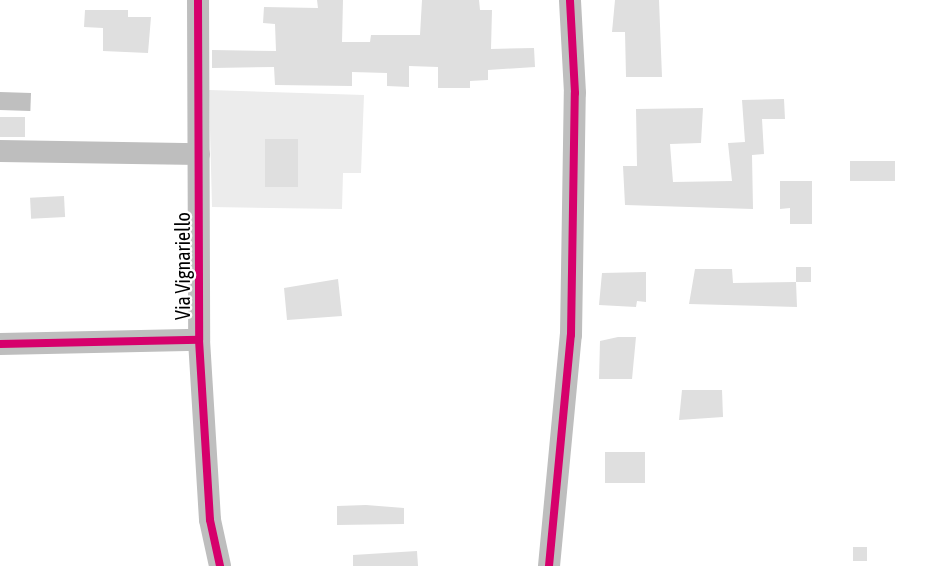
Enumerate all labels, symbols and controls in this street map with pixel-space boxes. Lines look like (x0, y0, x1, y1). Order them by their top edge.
street label: Via Vignariello (170, 212, 194, 320)

